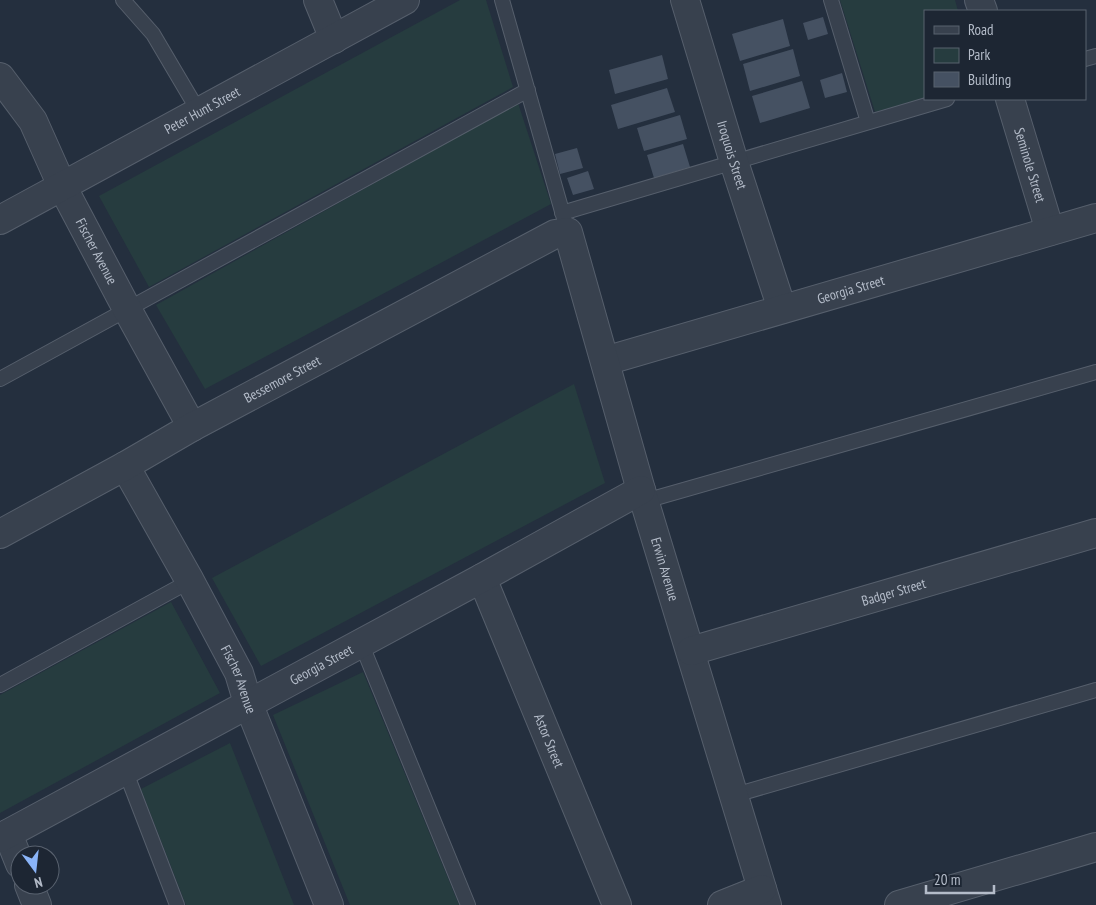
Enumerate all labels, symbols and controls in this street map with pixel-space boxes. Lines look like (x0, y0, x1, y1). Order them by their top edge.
legend (924, 10, 1086, 100)
text: Road (968, 20, 994, 39)
text: Park (968, 45, 990, 64)
text: Building (968, 70, 1011, 89)
street label: Peter Hunt Street (161, 82, 243, 138)
street label: Iroquois Street (713, 118, 751, 192)
street label: Seminole Street (1010, 125, 1050, 205)
street label: Fischer Avenue (72, 215, 121, 288)
street label: Georgia Street (815, 271, 887, 308)
street label: Bessemore Street (241, 351, 324, 407)
street label: Erwin Avenue (647, 535, 683, 603)
street label: Badger Street (859, 574, 928, 610)
street label: Georgia Street (287, 640, 356, 689)
street label: Fischer Avenue (217, 642, 260, 716)
street label: Astor Street (530, 711, 568, 771)
north arrow (10, 845, 60, 895)
scale bar (926, 862, 994, 894)
text: 20 m (934, 870, 960, 889)
text: N (32, 873, 44, 892)

